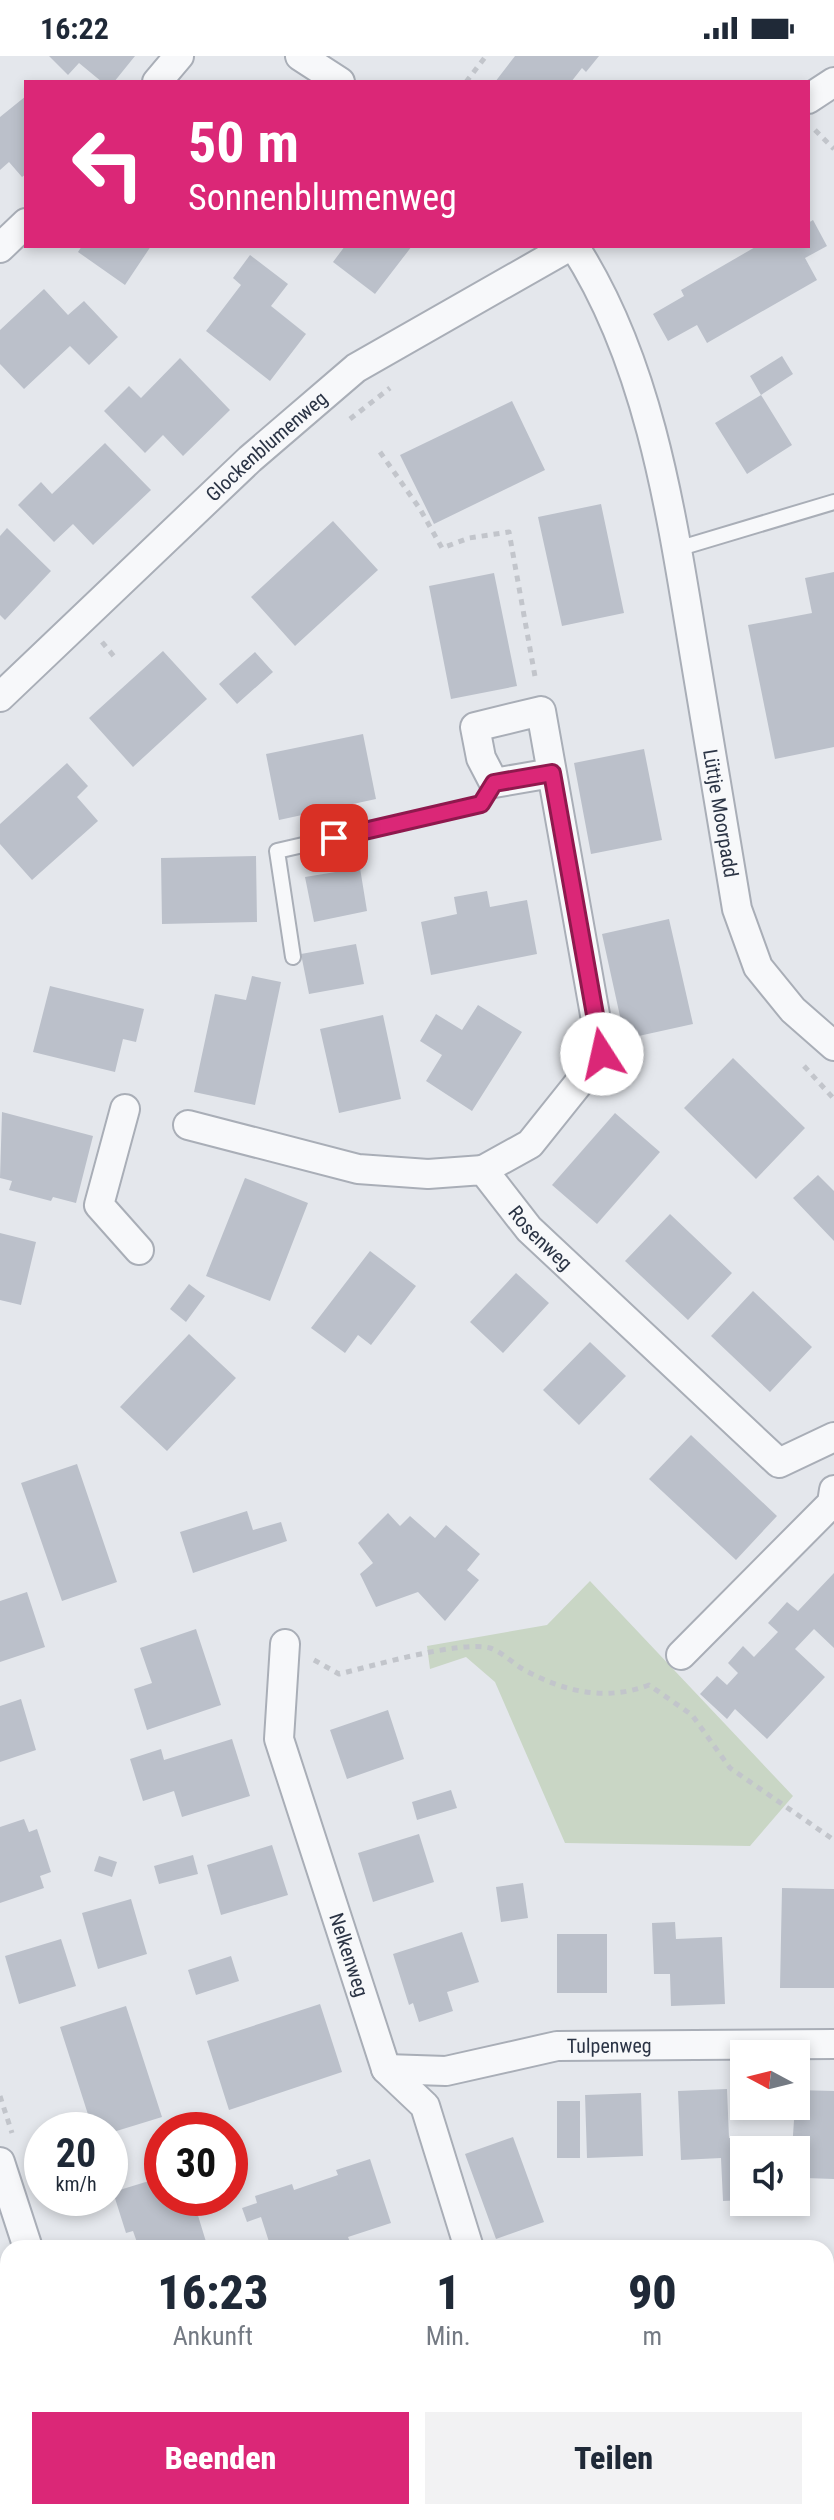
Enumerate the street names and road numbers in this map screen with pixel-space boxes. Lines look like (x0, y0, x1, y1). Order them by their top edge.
street label: Glockenblumenweg (201, 386, 332, 506)
street label: Lüttje Moorpadd (698, 747, 743, 879)
street label: Rosenweg (503, 1201, 577, 1275)
street label: Nelkenweg (324, 1910, 374, 2000)
street label: Tulpenweg (567, 2033, 652, 2058)

